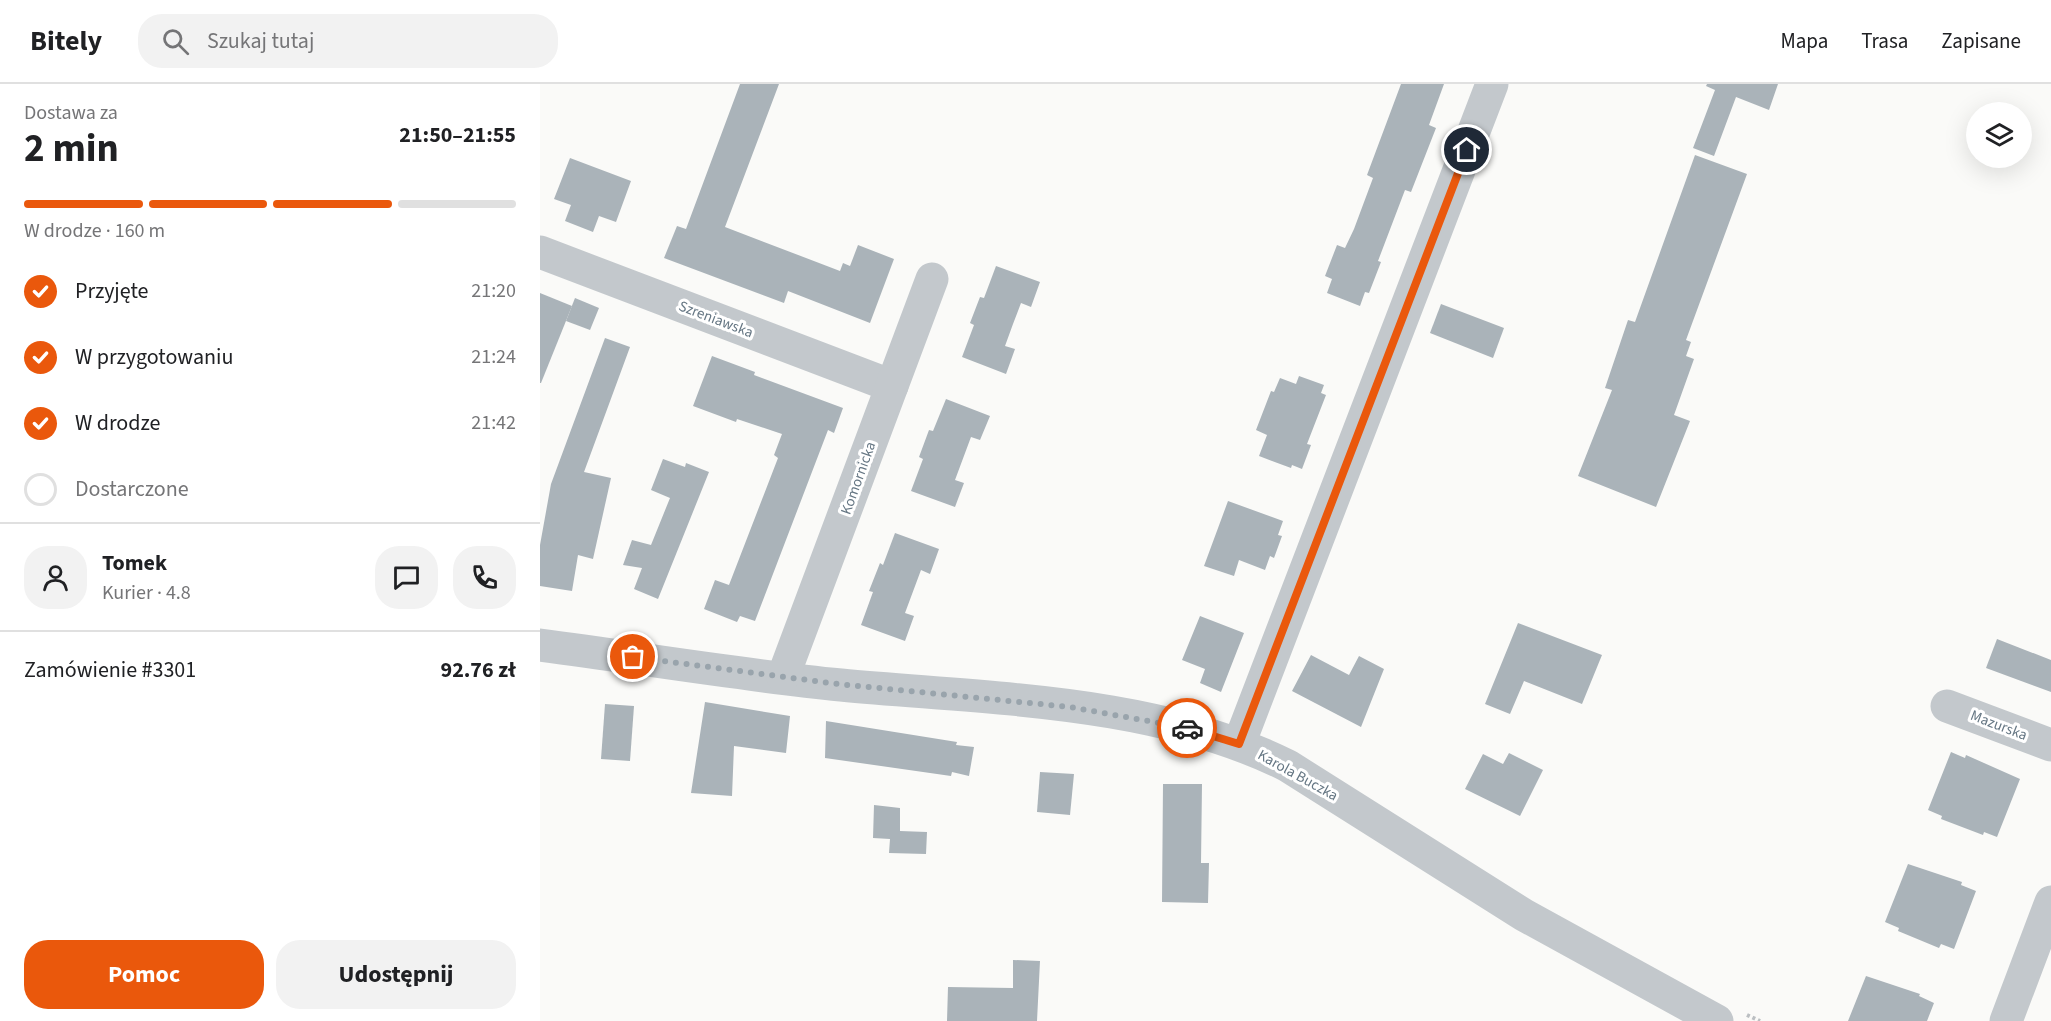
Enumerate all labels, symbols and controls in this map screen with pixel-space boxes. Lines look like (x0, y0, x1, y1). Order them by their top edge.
search box (138, 14, 558, 68)
text: Bitely (30, 21, 102, 61)
icon: search (159, 25, 192, 58)
text: Szukaj tutaj (207, 25, 314, 57)
text: Mapa (1780, 26, 1828, 56)
text: Trasa (1861, 26, 1908, 56)
text: Zapisane (1941, 26, 2021, 56)
text: Dostawa za (24, 99, 118, 127)
map controls (1966, 102, 2032, 168)
button: layers (1966, 102, 2032, 168)
text: 21:50–21:55 (399, 119, 516, 151)
text: 2 min (24, 121, 119, 177)
pin (1441, 124, 1492, 175)
icon: home (1450, 133, 1483, 166)
text: W drodze · 160 m (24, 217, 165, 245)
icon: check (24, 275, 57, 308)
text: Przyjęte (75, 275, 149, 307)
text: 21:20 (471, 277, 516, 305)
street label: Szreniawska (676, 296, 756, 343)
icon: check (24, 341, 57, 374)
text: W przygotowaniu (75, 341, 233, 373)
text: 21:24 (471, 343, 516, 371)
icon: check (24, 407, 57, 440)
text: W drodze (75, 407, 161, 439)
text: 21:42 (471, 409, 516, 437)
street label: Komornicka (836, 439, 881, 517)
text: Dostarczone (75, 473, 189, 505)
button: person (24, 546, 87, 609)
button: chat (375, 546, 438, 609)
button: phone (453, 546, 516, 609)
text: Tomek (102, 547, 167, 579)
text: Kurier · 4.8 (102, 579, 191, 607)
pin (607, 631, 658, 682)
icon: bag (616, 640, 649, 673)
text: Zamówienie #3301 (24, 654, 196, 686)
text: 92.76 zł (441, 654, 516, 686)
courier (1157, 698, 1217, 758)
street label: Mazurska (1967, 705, 2030, 746)
icon: car (1171, 712, 1204, 745)
street label: Karola Buczka (1254, 745, 1342, 806)
button: Pomoc (24, 940, 264, 1009)
button: Udostępnij (276, 940, 516, 1009)

